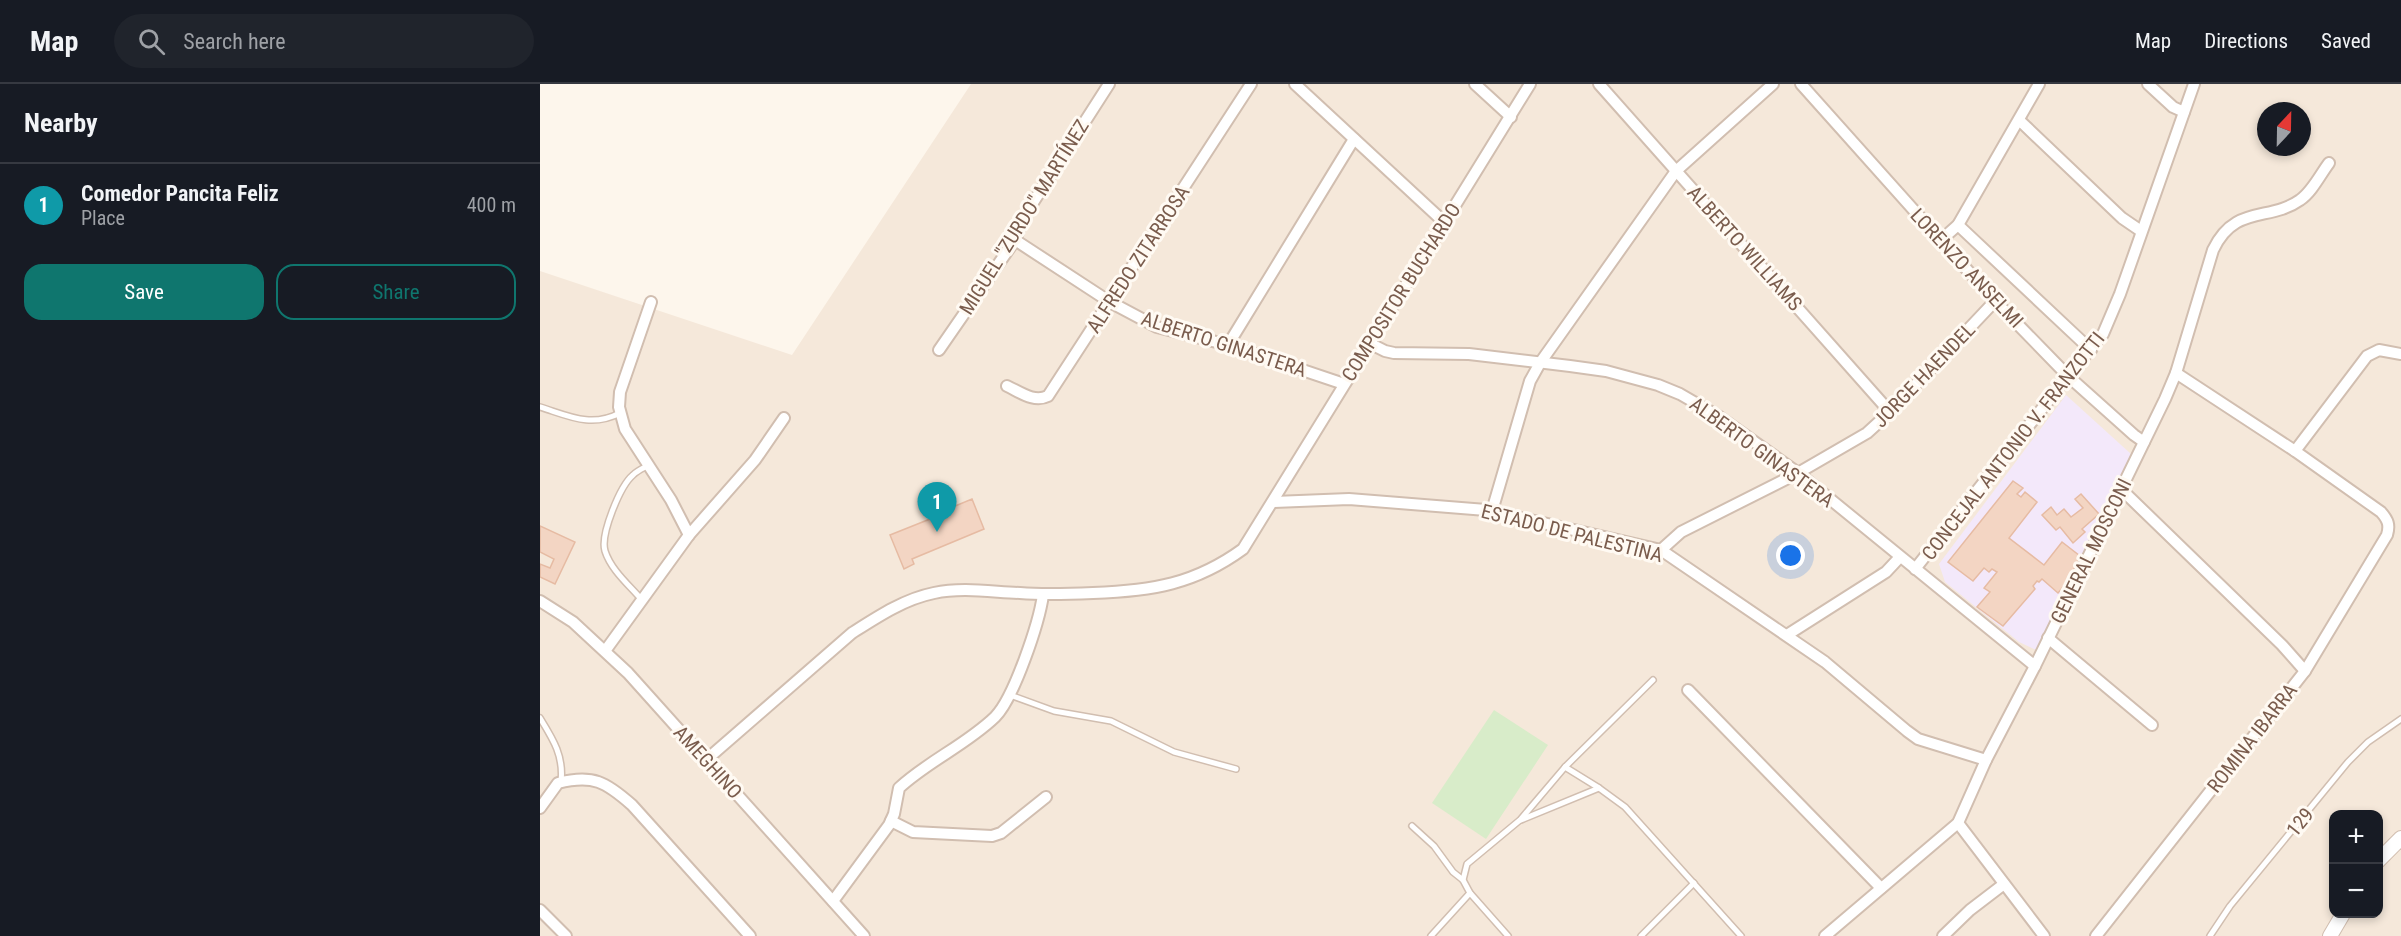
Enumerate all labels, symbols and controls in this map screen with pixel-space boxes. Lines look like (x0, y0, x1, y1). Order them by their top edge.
search box (114, 14, 534, 68)
text: Map (30, 25, 78, 58)
icon: search (135, 25, 168, 58)
text: Search here (183, 29, 286, 54)
text: Map (2135, 29, 2171, 53)
text: Directions (2204, 29, 2288, 53)
text: Saved (2321, 29, 2371, 53)
north arrow (2257, 102, 2311, 156)
text: Nearby (24, 108, 98, 138)
street label: MIGUEL "ZURDO" MARTÍNEZ (954, 115, 1094, 319)
street label: ALFREDO ZITARROSA (1081, 180, 1195, 337)
text: Comedor Pancita Feliz (81, 181, 279, 206)
street label: ALBERTO WILLIAMS (1683, 181, 1807, 315)
text: 1 (38, 193, 49, 217)
text: 400 m (467, 193, 516, 217)
street label: COMPOSITOR BUCHARDO (1336, 198, 1466, 386)
street label: LORENZO ANSELMI (1906, 203, 2028, 333)
text: Place (81, 206, 125, 230)
button: Save (24, 264, 264, 320)
button: Share (276, 264, 516, 320)
street label: ALBERTO GINASTERA (1138, 306, 1310, 382)
street label: JORGE HAENDEL (1868, 318, 1980, 432)
street label: CONCEJAL ANTONIO V. FRANZOTTI (1916, 327, 2110, 565)
street label: ALBERTO GINASTERA (1685, 392, 1839, 513)
street label: GENERAL MOSCONI (2045, 474, 2137, 628)
pin: 1 (918, 482, 956, 532)
street label: ESTADO DE PALESTINA (1479, 499, 1666, 567)
your location (1776, 541, 1805, 570)
street label: ROMINA IBARRA (2202, 678, 2302, 797)
street label: AMEGHINO (669, 720, 747, 804)
street label: 129 (2281, 803, 2319, 841)
map controls (2329, 810, 2383, 918)
button: + (2329, 810, 2383, 864)
button: − (2329, 864, 2383, 918)

